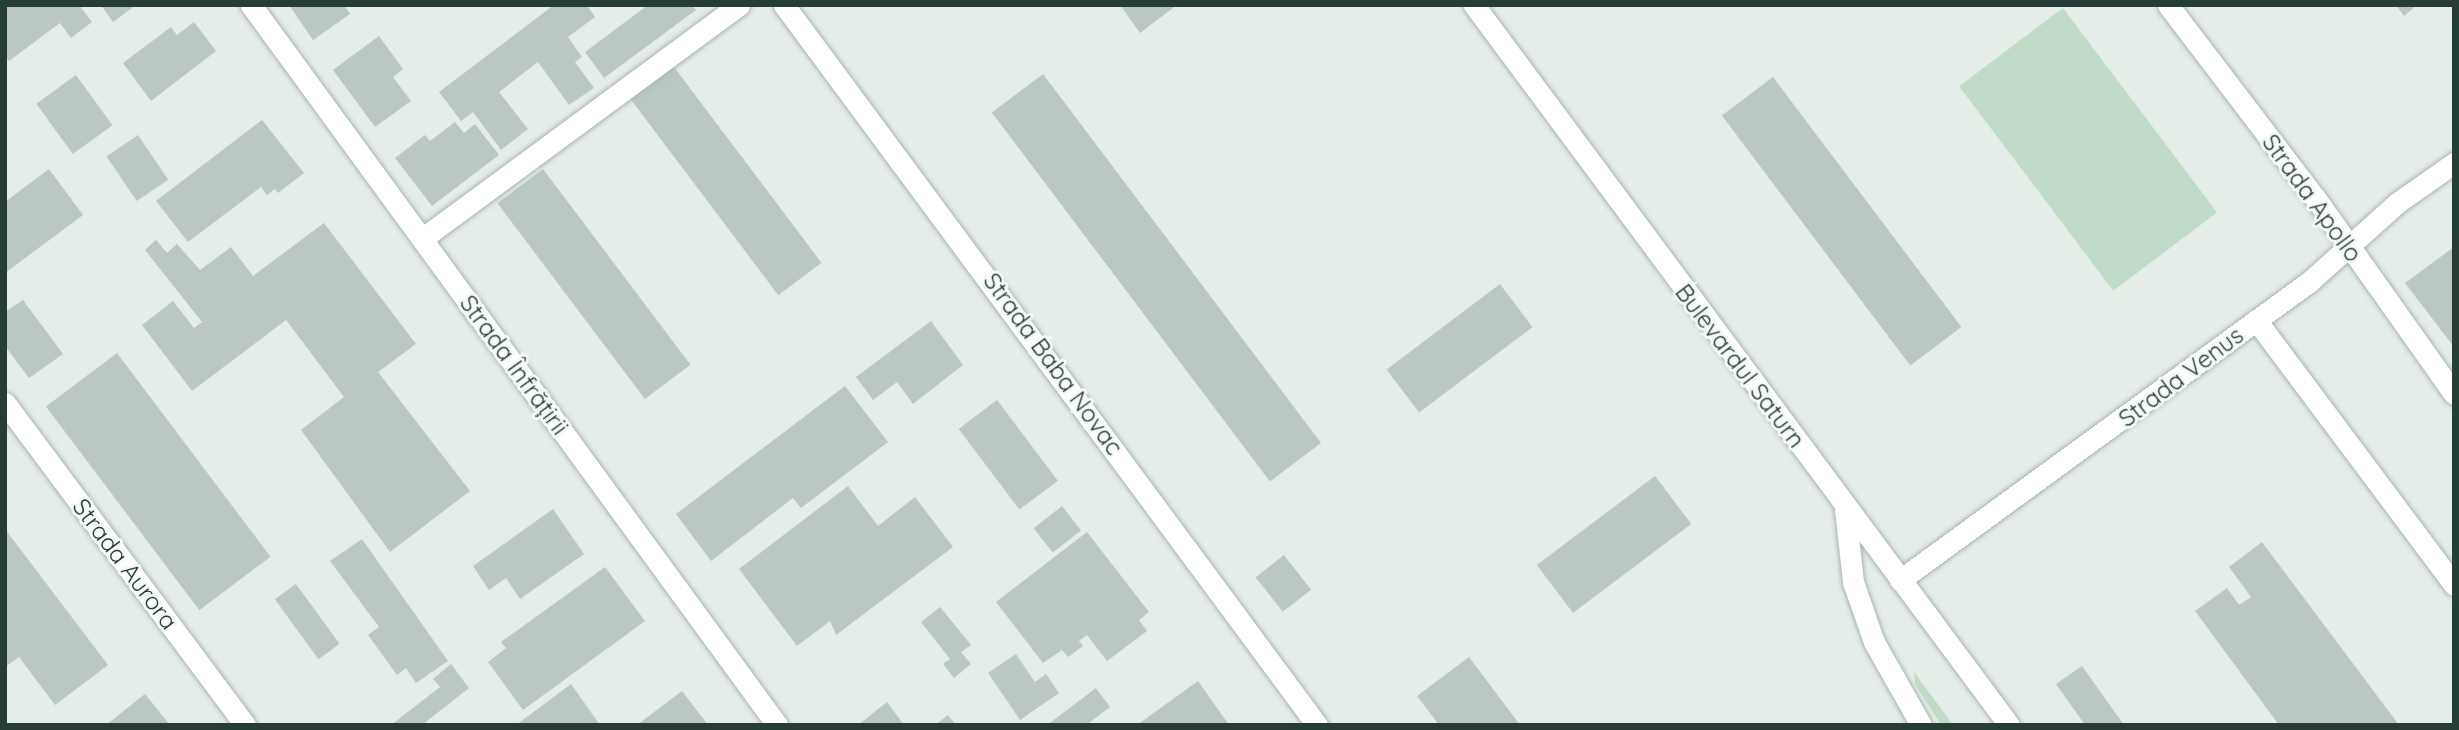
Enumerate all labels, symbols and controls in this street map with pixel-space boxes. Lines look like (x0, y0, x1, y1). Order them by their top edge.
street label: Strada Apollo (2256, 129, 2368, 267)
street label: Strada Baba Novac (977, 267, 1129, 461)
street label: Bulevardul Saturn (1669, 278, 1811, 454)
street label: Strada Înfrățirii (454, 290, 574, 440)
street label: Strada Venus (2113, 321, 2249, 433)
street label: Strada Aurora (66, 493, 184, 635)

